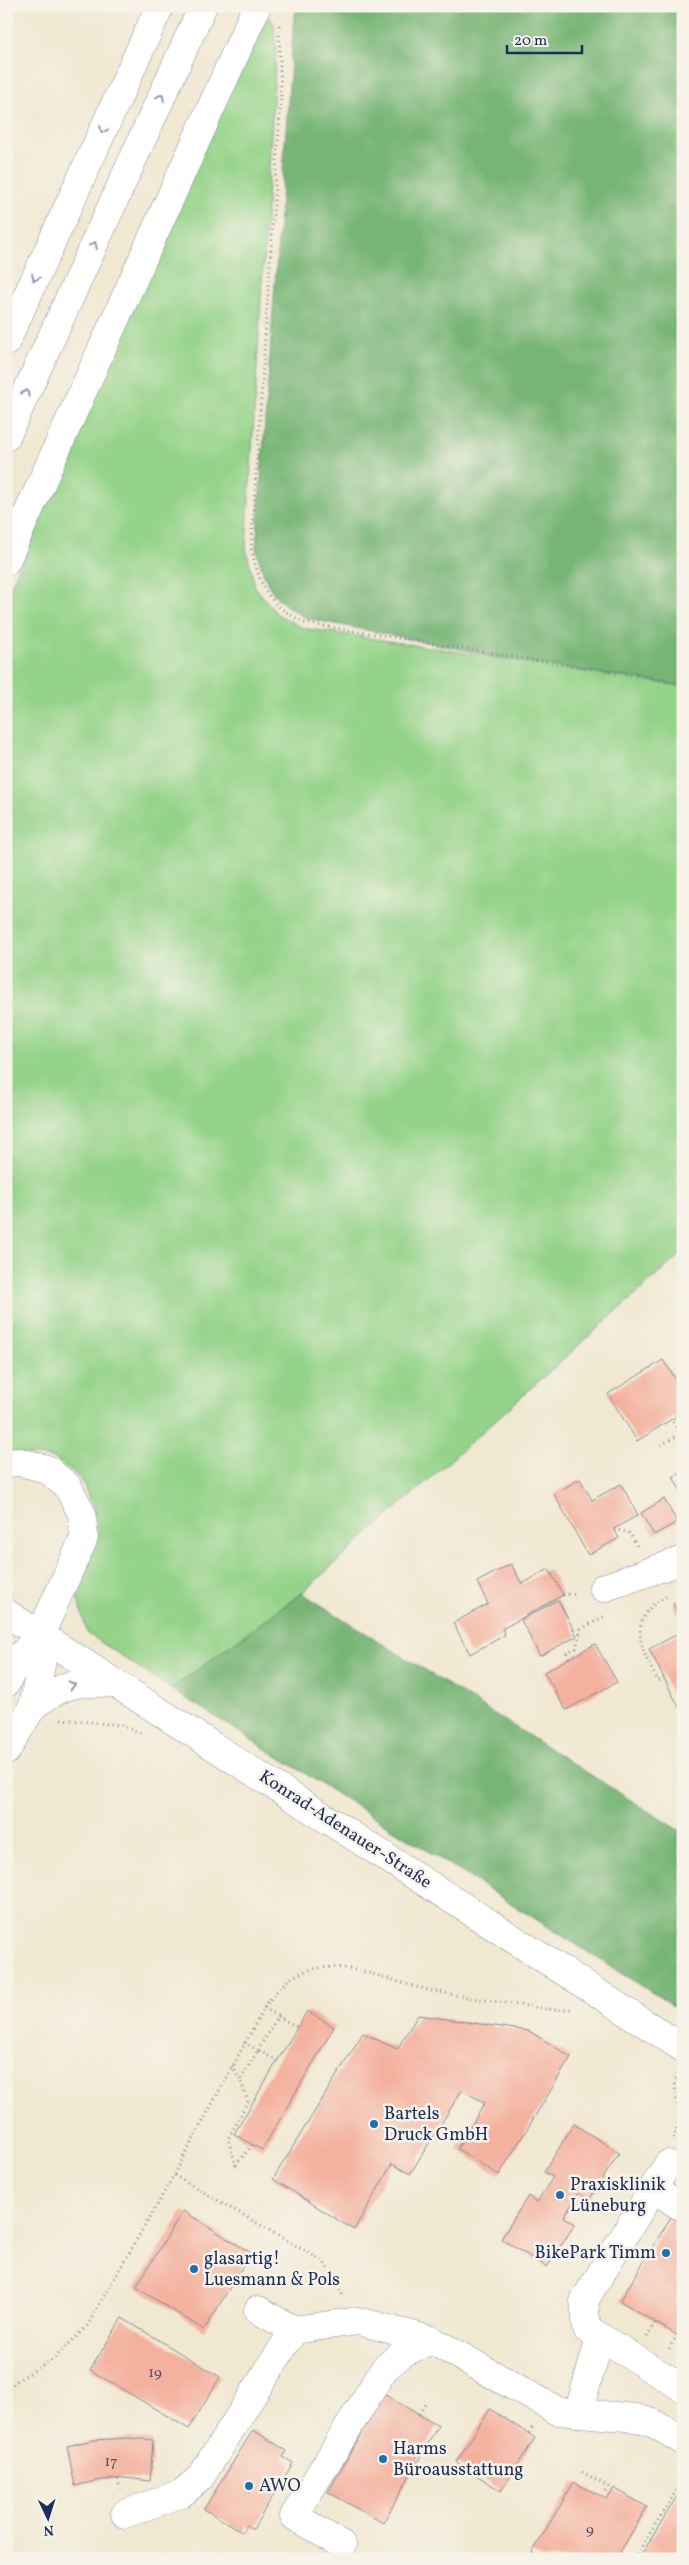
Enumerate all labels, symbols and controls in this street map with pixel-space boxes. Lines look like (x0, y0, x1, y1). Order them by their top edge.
scale bar (507, 22, 582, 54)
text: 20 m (514, 31, 547, 52)
one-way arrow (155, 93, 166, 102)
one-way arrow (99, 125, 109, 134)
one-way arrow (87, 241, 98, 250)
one-way arrow (31, 273, 42, 282)
one-way arrow (20, 389, 31, 398)
one-way arrow (68, 1680, 77, 1691)
street label: Konrad-Adenauer-Straße (254, 1765, 436, 1895)
place label: Bartels Druck GmbH (384, 2102, 488, 2148)
marker: Bartels Druck GmbH (368, 2118, 380, 2130)
place label: Praxisklinik Lüneburg (570, 2173, 666, 2219)
marker: Praxisklinik Lüneburg (554, 2189, 566, 2201)
place label: BikePark Timm (535, 2241, 656, 2266)
place label: glasartig! Luesmann & Pols (204, 2247, 340, 2293)
marker: BikePark Timm (660, 2247, 672, 2259)
marker: glasartig! Luesmann & Pols (188, 2263, 200, 2275)
house number: 19 (148, 2363, 162, 2384)
place label: Harms Büroausstattung (393, 2437, 524, 2483)
house number: 17 (104, 2452, 118, 2473)
marker: Harms Büroausstattung (377, 2453, 389, 2465)
place label: AWO (259, 2474, 301, 2499)
marker: AWO (243, 2480, 255, 2492)
north arrow (22, 2492, 72, 2542)
text: N (43, 2520, 55, 2539)
house number: 9 (586, 2520, 594, 2541)

